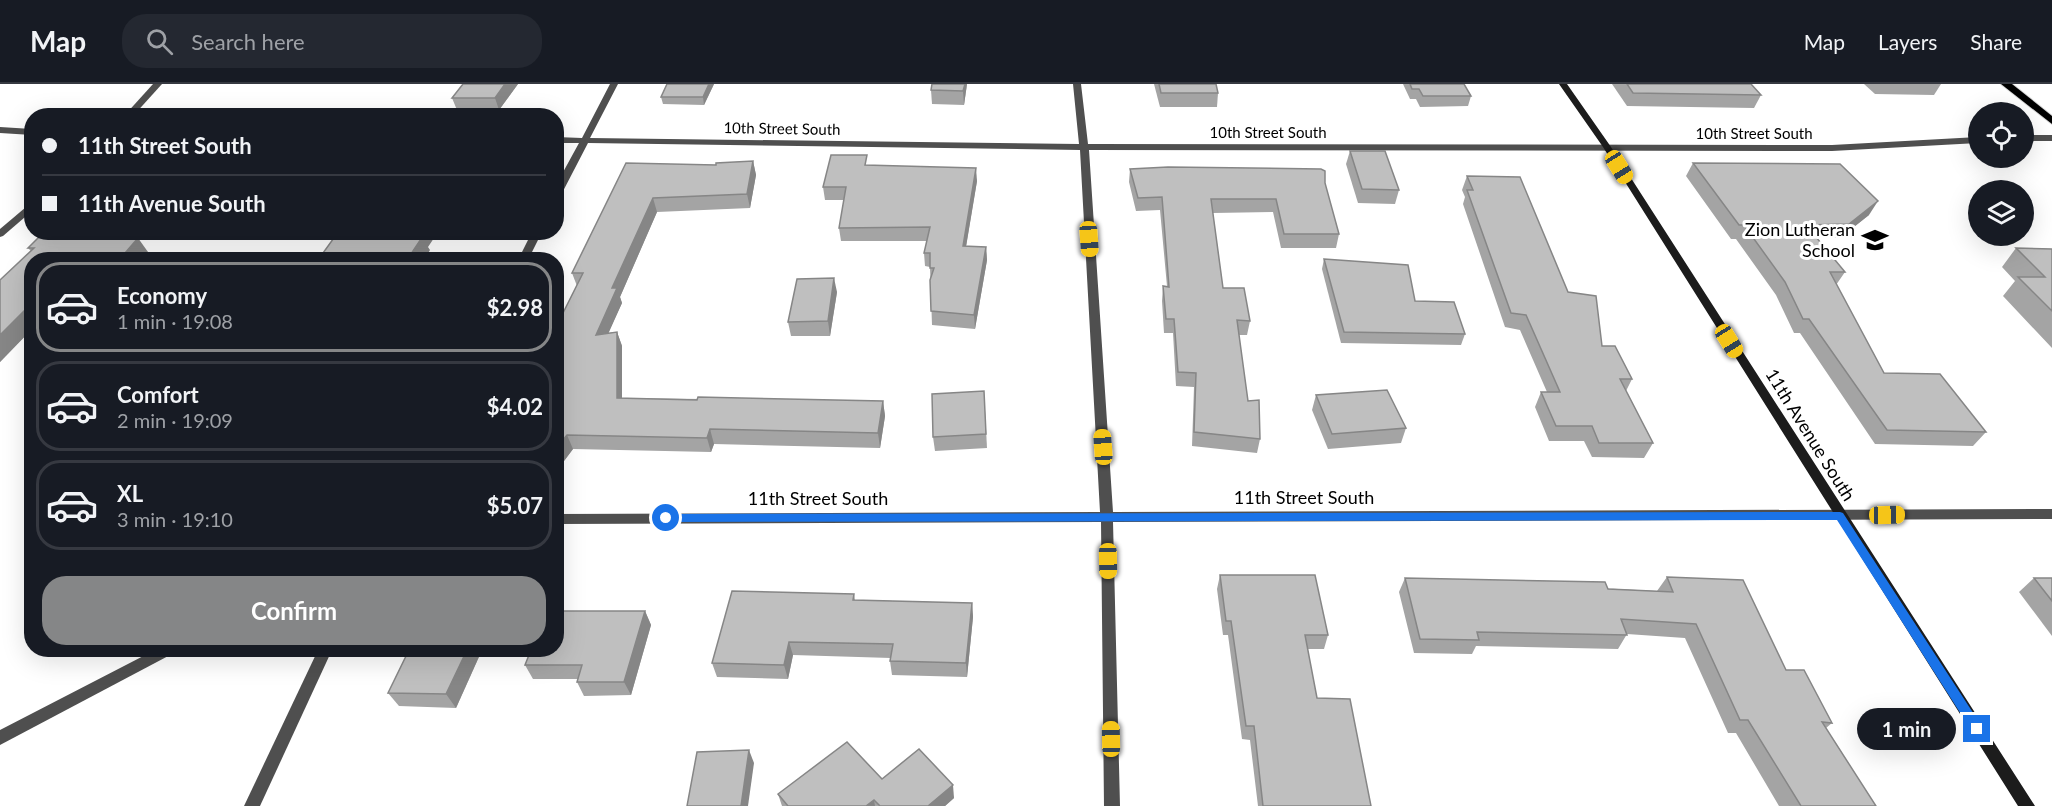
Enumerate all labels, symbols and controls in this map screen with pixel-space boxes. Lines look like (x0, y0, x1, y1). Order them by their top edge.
search box (122, 14, 542, 68)
text: Map (30, 24, 86, 58)
icon: search (143, 25, 176, 58)
text: Search here (191, 28, 305, 55)
text: Map (1804, 29, 1845, 54)
text: Layers (1878, 29, 1937, 54)
text: Share (1970, 29, 2022, 54)
map controls (1968, 102, 2034, 246)
button: locate (1968, 102, 2034, 168)
street label: 10th Street South (723, 118, 841, 138)
street label: 10th Street South (1209, 123, 1327, 141)
street label: 10th Street South (1695, 124, 1813, 142)
text: 11th Street South (78, 132, 252, 159)
car (1602, 147, 1636, 187)
button: layers (1968, 180, 2034, 246)
text: 11th Avenue South (78, 190, 266, 217)
place label: Zion Lutheran School (1745, 218, 1855, 261)
car (1079, 220, 1099, 258)
school or university icon: Zion Lutheran School (1860, 225, 1890, 255)
icon: car (45, 280, 99, 334)
text: Economy (117, 282, 207, 309)
text: $2.98 (487, 294, 543, 321)
text: 1 min · 19:08 (117, 309, 233, 333)
car (1712, 321, 1746, 361)
street label: 11th Avenue South (1761, 364, 1860, 505)
icon: car (45, 379, 99, 433)
text: Comfort (117, 381, 199, 408)
text: $4.02 (487, 393, 543, 420)
text: 2 min · 19:09 (117, 408, 233, 432)
car (1093, 428, 1113, 466)
icon: car (45, 478, 99, 532)
text: XL (117, 480, 143, 507)
street label: 11th Street South (1234, 486, 1374, 508)
street label: 11th Street South (748, 487, 888, 509)
text: $5.07 (487, 492, 543, 519)
route start (652, 504, 679, 531)
car (1869, 506, 1905, 524)
text: 3 min · 19:10 (117, 507, 233, 531)
car (1099, 543, 1117, 579)
button: Confirm (42, 576, 546, 645)
callout: 1 min (1857, 708, 1956, 750)
route end (1963, 715, 1990, 742)
text: 1 min (1882, 717, 1931, 741)
car (1102, 721, 1120, 757)

